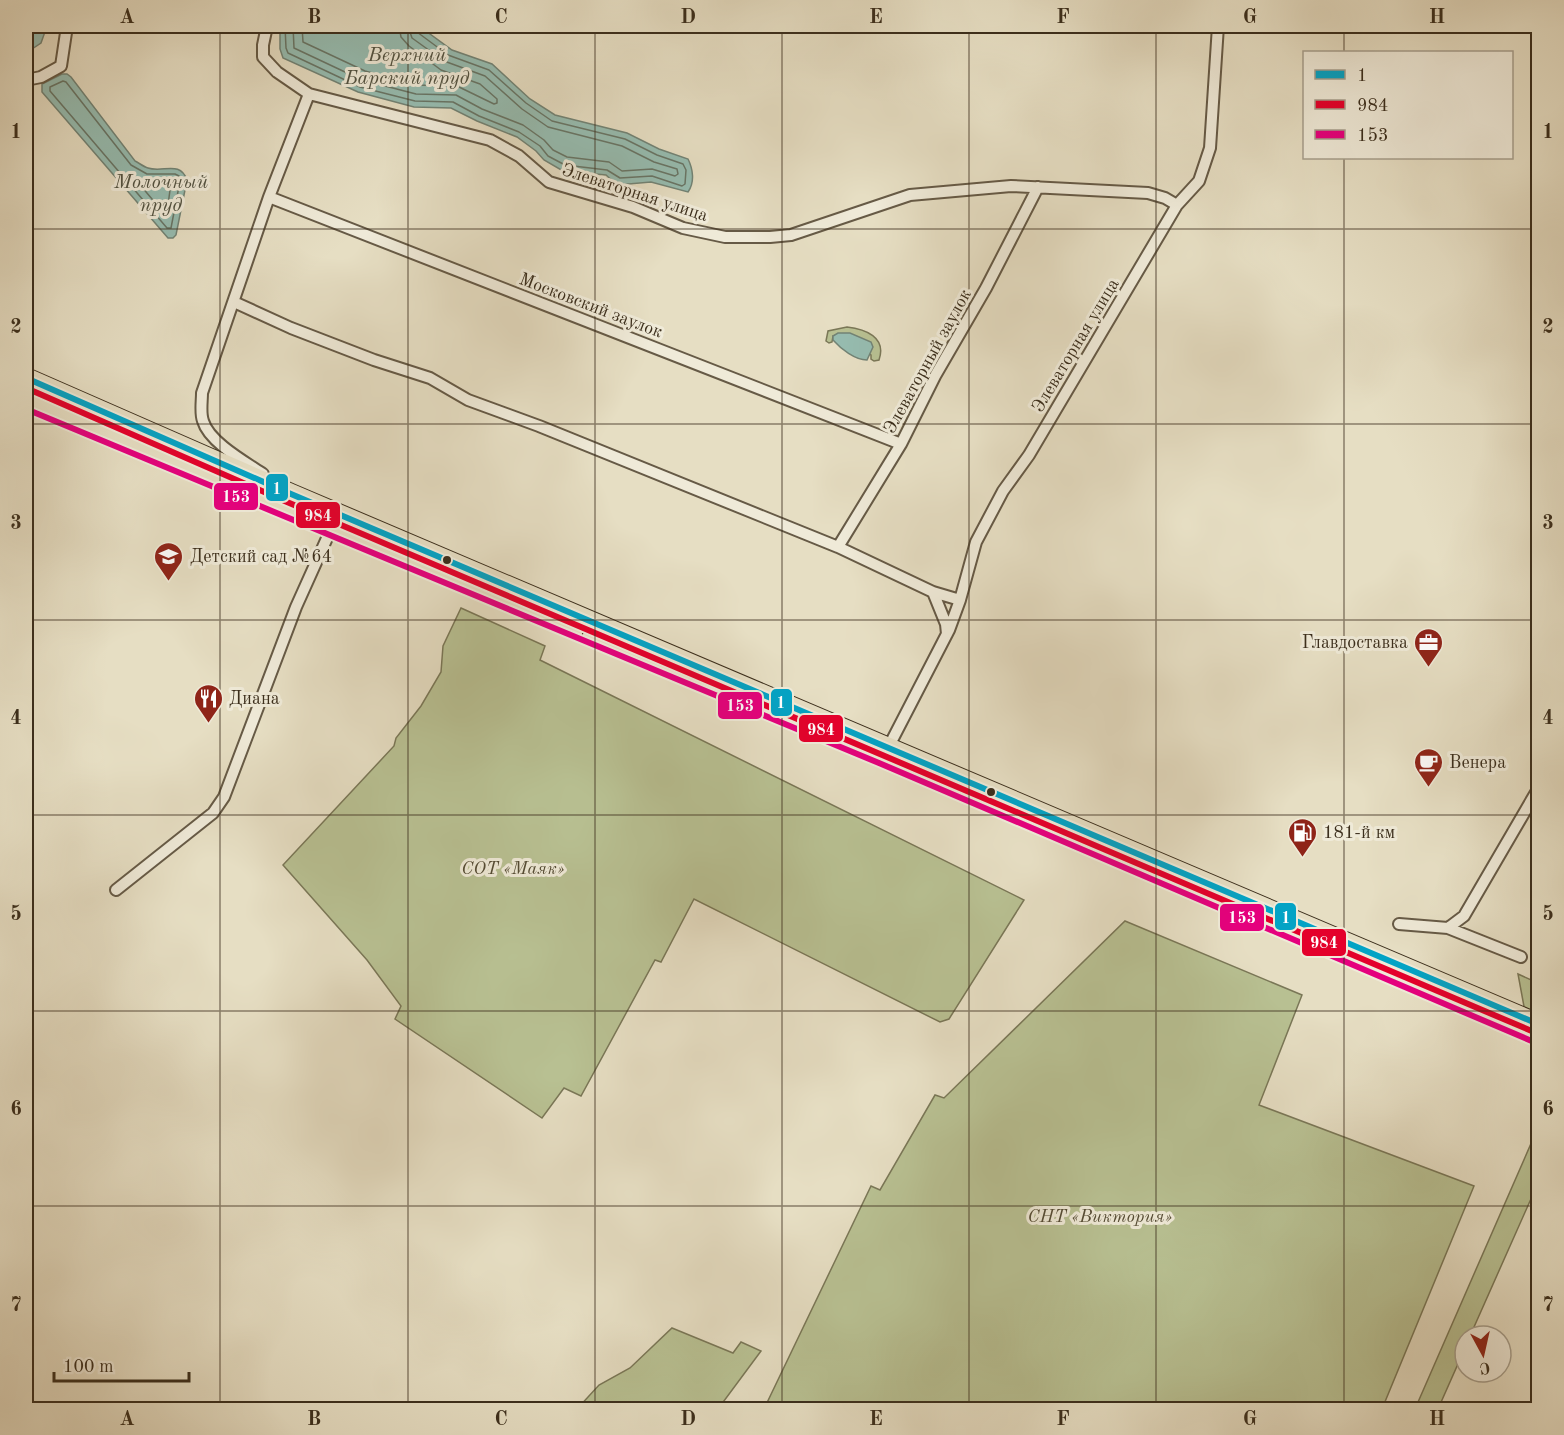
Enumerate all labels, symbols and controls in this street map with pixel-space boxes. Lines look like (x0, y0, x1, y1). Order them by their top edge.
text: A (119, 8, 135, 28)
text: B (307, 8, 321, 28)
text: C (494, 8, 508, 28)
text: D (680, 8, 696, 28)
text: E (869, 8, 883, 28)
text: F (1056, 8, 1070, 28)
text: G (1243, 8, 1257, 28)
text: H (1429, 8, 1445, 28)
water label: Верхний Барский пруд (344, 46, 469, 89)
legend (1303, 51, 1513, 159)
text: 1 (1357, 67, 1367, 85)
text: 984 (1357, 97, 1388, 115)
text: 1 (10, 123, 22, 143)
text: 1 (1542, 123, 1554, 143)
text: 153 (1357, 127, 1388, 145)
street label: Элеваторная улица (559, 161, 710, 225)
water label: Молочный пруд (113, 173, 208, 216)
street label: Московский заулок (516, 270, 665, 342)
street label: Элеваторная улица (1029, 275, 1123, 415)
street label: Элеваторный заулок (881, 286, 975, 437)
text: 2 (10, 318, 22, 338)
text: 2 (1542, 318, 1554, 338)
line badge: 1 (265, 473, 289, 502)
line badge: 153 (213, 482, 259, 511)
text: 1 (272, 482, 282, 498)
text: 153 (222, 490, 250, 506)
line badge: 984 (295, 501, 341, 529)
text: 984 (304, 509, 332, 525)
text: 3 (10, 514, 22, 534)
text: 3 (1542, 514, 1554, 534)
school or university icon: Детский сад №64 (153, 540, 185, 582)
place label: Детский сад №64 (190, 548, 332, 566)
unlabelled marker (441, 554, 453, 566)
office icon: Главдоставка (1413, 626, 1445, 668)
place label: Главдоставка (1302, 634, 1408, 652)
restaurant icon: Диана (192, 682, 224, 724)
line badge: 1 (770, 688, 793, 717)
place label: Диана (229, 690, 280, 708)
line badge: 153 (717, 691, 763, 720)
text: 1 (776, 696, 786, 712)
text: 153 (726, 699, 754, 715)
text: 4 (10, 709, 22, 729)
text: 4 (1542, 709, 1554, 729)
line badge: 984 (798, 714, 844, 743)
text: 984 (807, 723, 835, 739)
cafe icon: Венера (1412, 746, 1444, 788)
place label: Венера (1449, 754, 1506, 772)
unlabelled marker (985, 786, 997, 798)
fuel station icon: 181-й км (1286, 816, 1318, 858)
place label: 181-й км (1323, 824, 1395, 842)
park label: СОТ «Маяк» (461, 860, 565, 878)
line badge: 1 (1274, 902, 1297, 931)
line badge: 153 (1219, 903, 1265, 932)
text: 5 (10, 904, 22, 925)
text: 5 (1542, 904, 1554, 925)
text: 153 (1228, 911, 1256, 927)
text: 1 (1281, 911, 1291, 927)
line badge: 984 (1301, 928, 1347, 957)
text: 984 (1310, 936, 1338, 952)
text: 6 (10, 1100, 22, 1120)
text: 6 (1542, 1100, 1554, 1120)
park label: СНТ «Виктория» (1028, 1208, 1173, 1226)
text: 7 (10, 1296, 22, 1316)
text: 7 (1542, 1296, 1554, 1316)
north arrow (1453, 1324, 1513, 1384)
scale bar (54, 1345, 189, 1383)
text: 100 m (63, 1358, 114, 1376)
text: С (1478, 1358, 1491, 1376)
text: A (119, 1410, 135, 1430)
text: B (307, 1410, 321, 1430)
text: C (494, 1410, 508, 1430)
text: D (680, 1410, 696, 1430)
text: E (869, 1410, 883, 1430)
text: F (1056, 1410, 1070, 1430)
text: G (1243, 1410, 1257, 1430)
text: H (1429, 1410, 1445, 1430)

